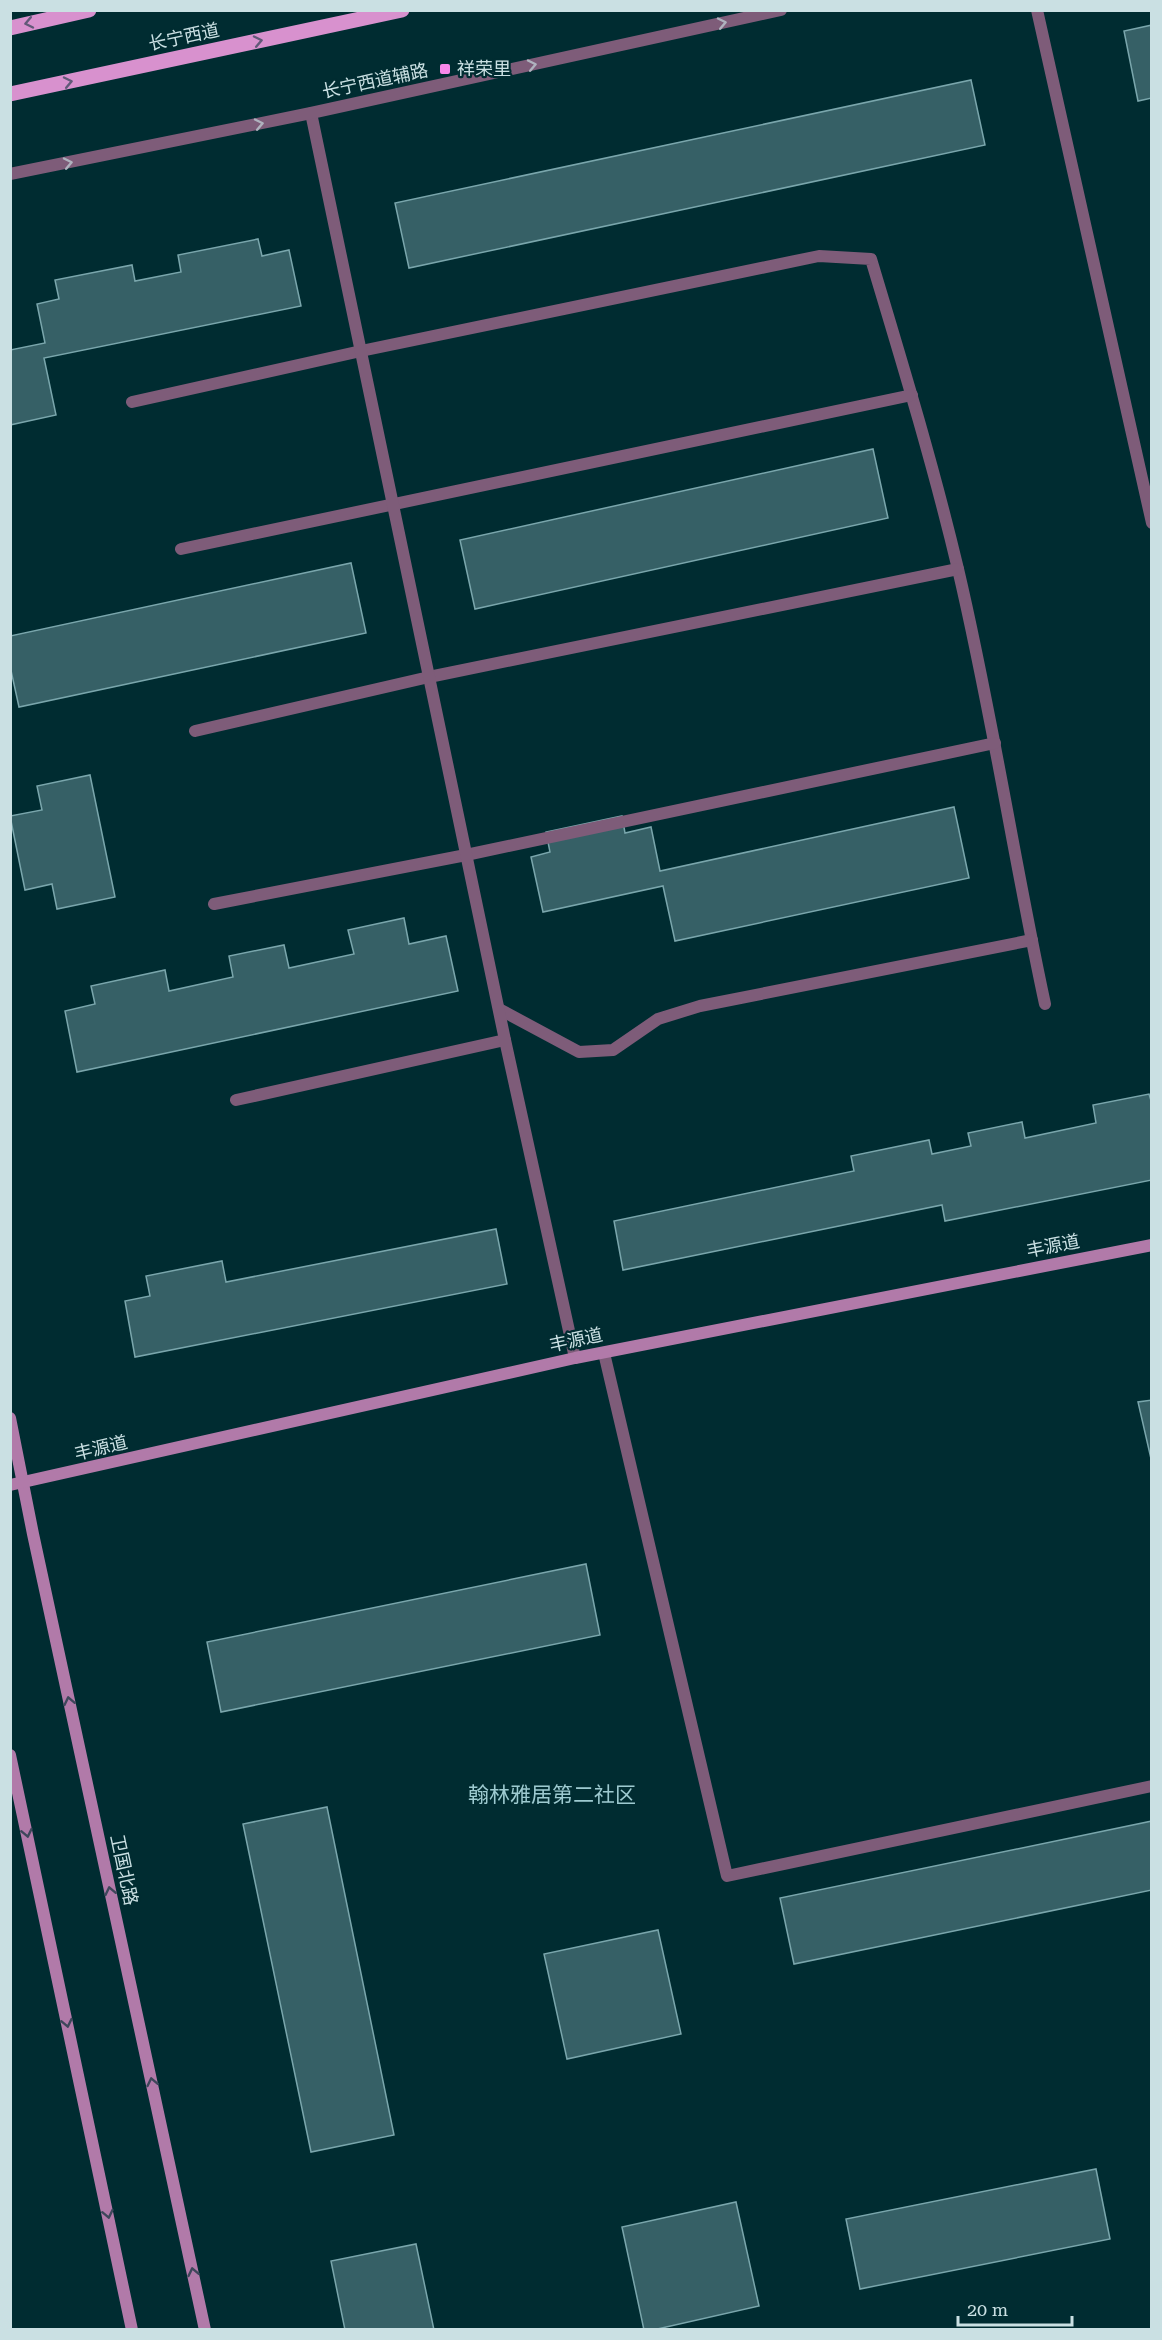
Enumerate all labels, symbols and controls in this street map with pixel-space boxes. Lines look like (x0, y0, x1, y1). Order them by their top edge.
one-way arrow (25, 16, 35, 29)
one-way arrow (717, 18, 727, 31)
street label: 长宁西道 (146, 19, 221, 54)
one-way arrow (253, 35, 263, 48)
place label: 祥荣里 (457, 58, 511, 79)
street label: 长宁西道辅路 (320, 59, 430, 102)
one-way arrow (526, 59, 536, 72)
marker: 祥荣里 (438, 62, 452, 76)
one-way arrow (62, 76, 72, 89)
one-way arrow (254, 118, 264, 131)
one-way arrow (63, 157, 73, 170)
street label: 丰源道 (1024, 1230, 1081, 1261)
street label: 丰源道 (547, 1324, 604, 1355)
street label: 丰源道 (72, 1431, 130, 1464)
one-way arrow (63, 1696, 76, 1706)
district label: 翰林雅居第二社区 (468, 1783, 636, 1807)
one-way arrow (20, 1827, 33, 1837)
street label: 卫国北路 (107, 1832, 142, 1907)
one-way arrow (104, 1886, 117, 1896)
one-way arrow (60, 2018, 73, 2028)
one-way arrow (146, 2077, 159, 2087)
one-way arrow (100, 2209, 113, 2219)
one-way arrow (187, 2268, 200, 2278)
scale bar (958, 2289, 1072, 2327)
text: 20 m (967, 2299, 1008, 2320)

